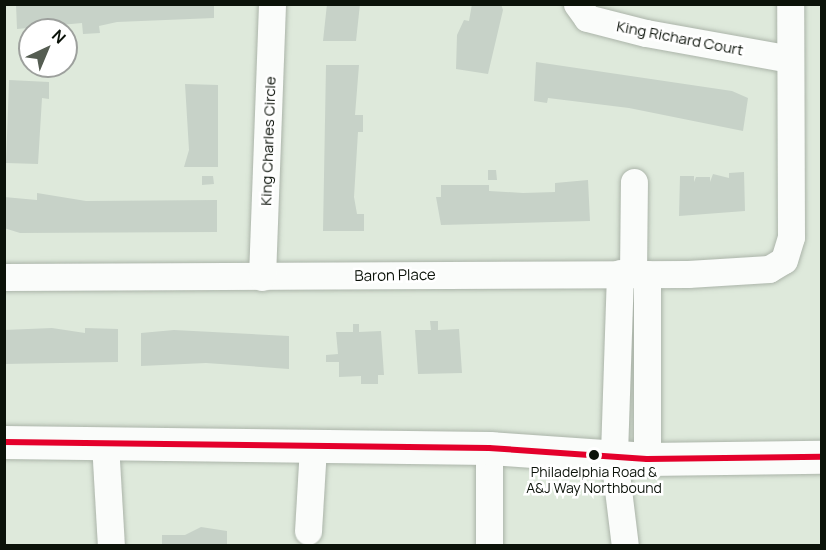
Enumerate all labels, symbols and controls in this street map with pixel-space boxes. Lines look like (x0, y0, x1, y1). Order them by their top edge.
street label: King Richard Court (615, 17, 745, 59)
north arrow (18, 18, 78, 78)
text: N (47, 25, 71, 48)
street label: King Charles Circle (257, 76, 279, 206)
street label: Baron Place (354, 265, 436, 285)
marker: Philadelphia Road & A&J Way Northbound (588, 449, 600, 461)
place label: Philadelphia Road & A&J Way Northbound (526, 464, 662, 496)

